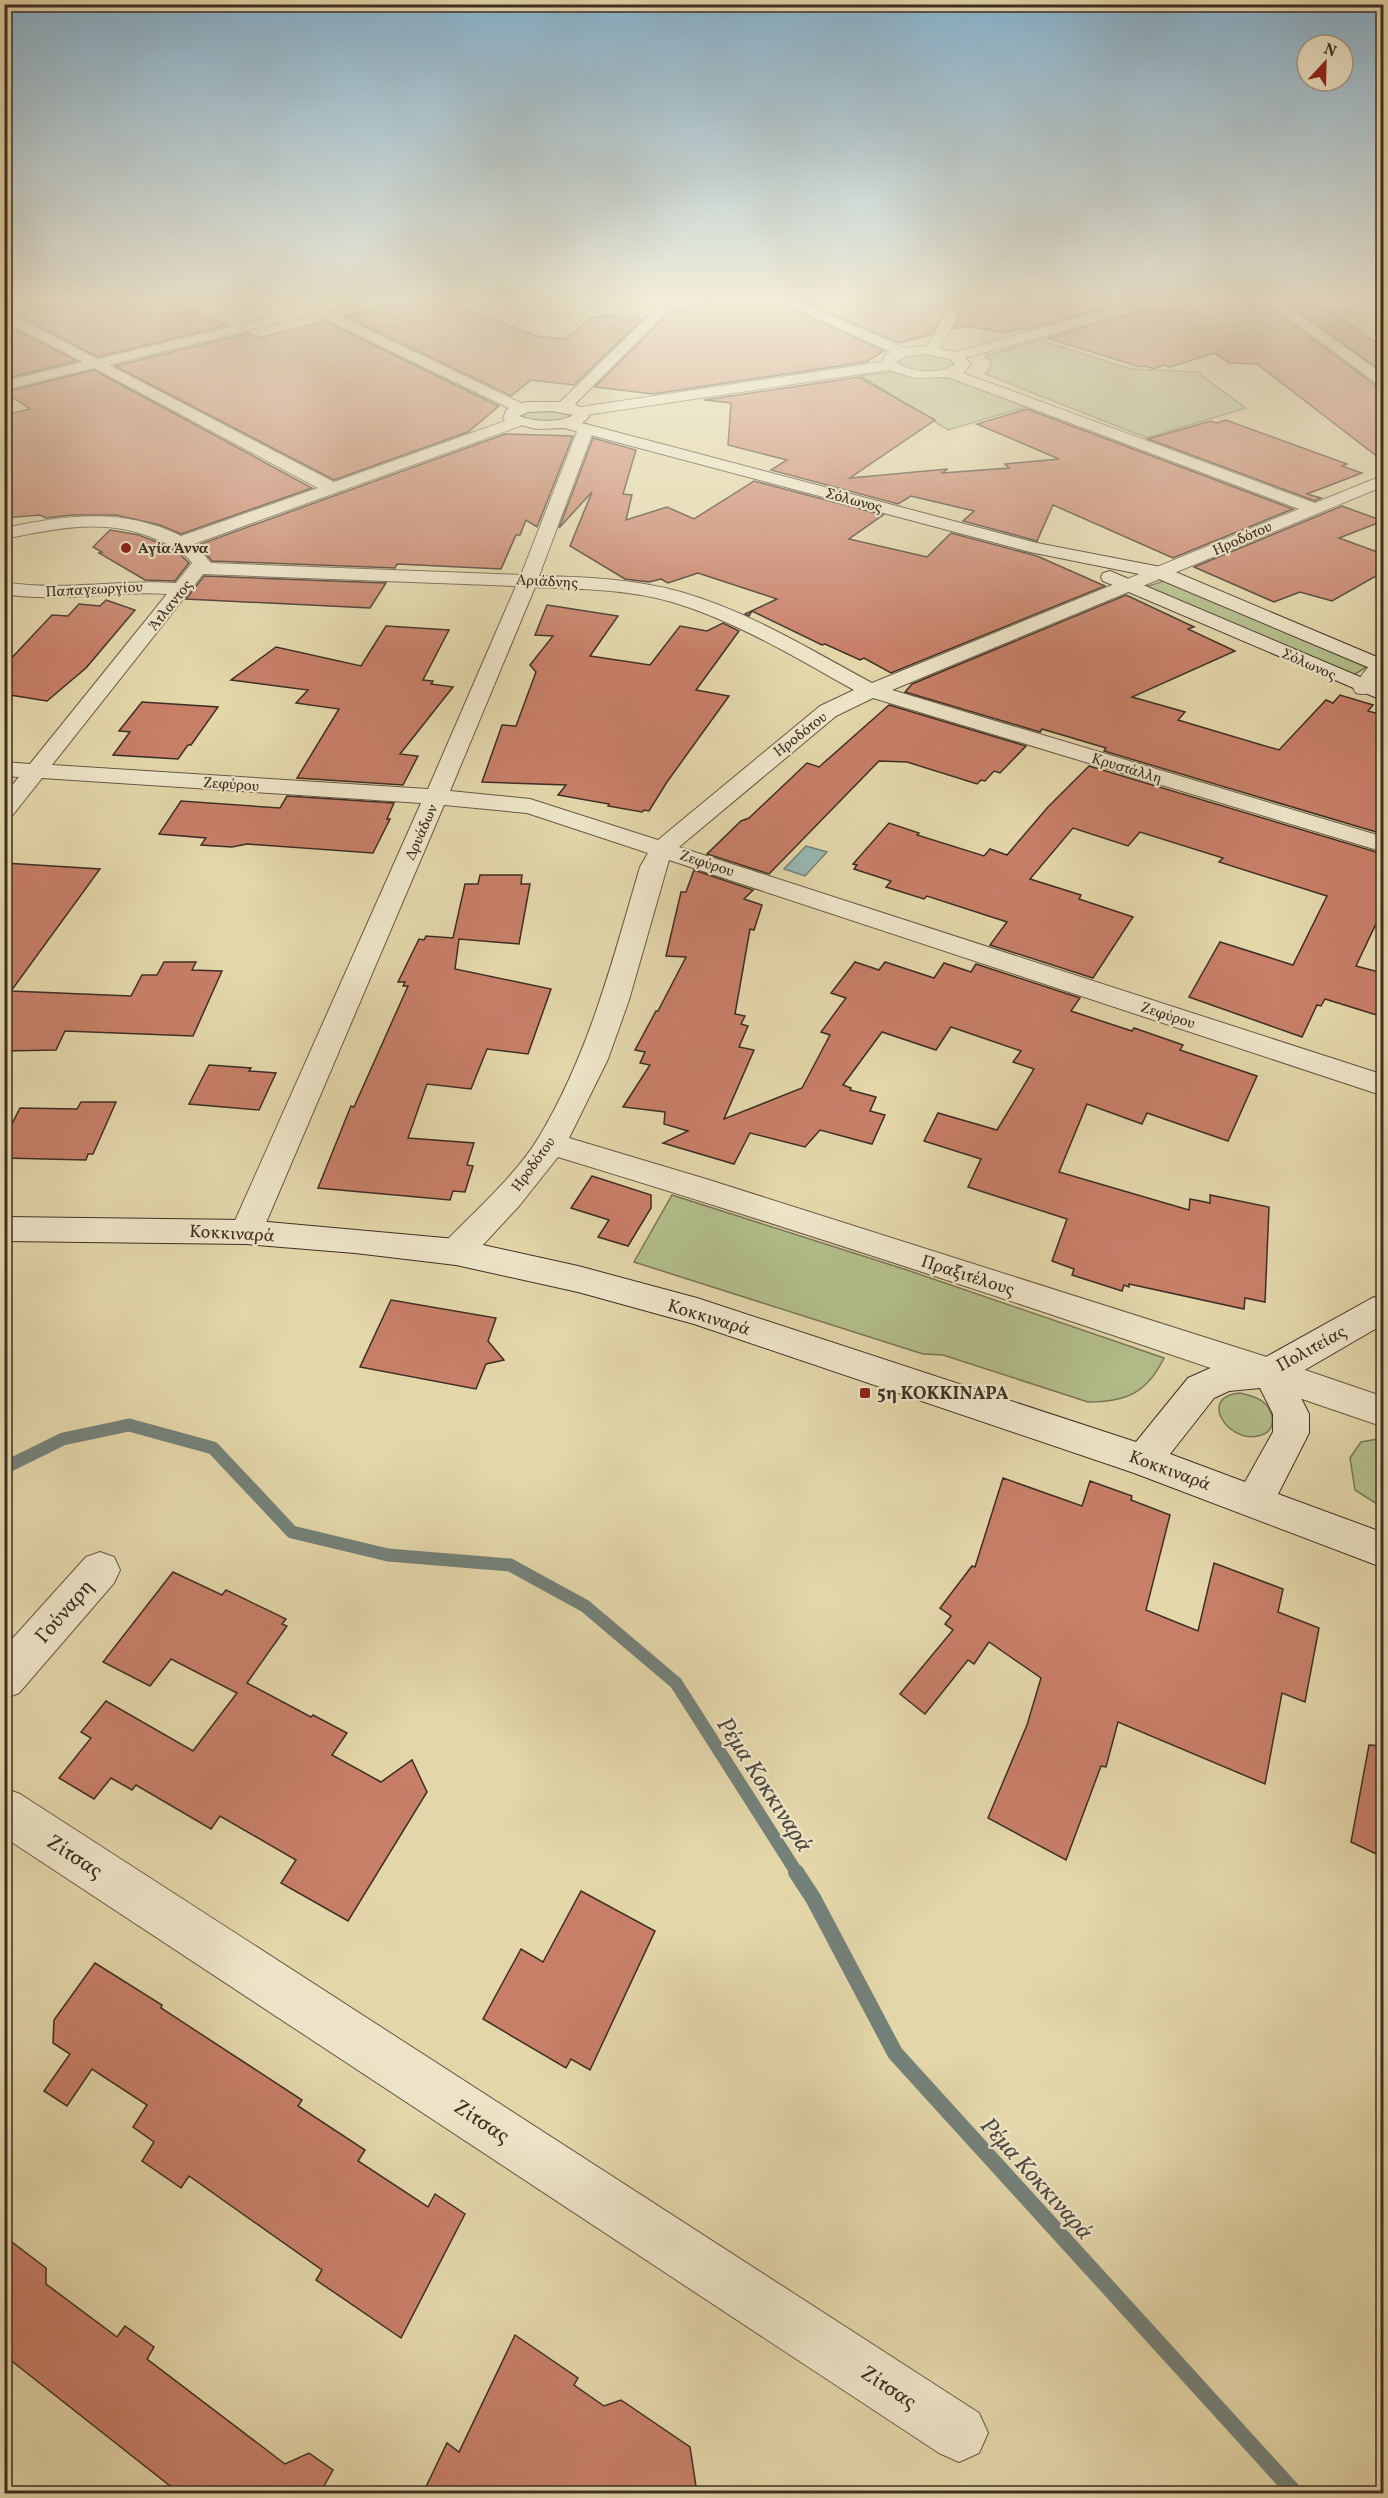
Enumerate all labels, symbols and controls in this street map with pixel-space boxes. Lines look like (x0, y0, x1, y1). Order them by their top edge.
north arrow (1295, 33, 1355, 93)
text: N (1320, 39, 1340, 63)
street label: Σόλωνος (823, 484, 884, 519)
street label: Ηροδότου (1209, 517, 1276, 562)
place label: Αγία Άννα (138, 539, 209, 560)
marker: Αγία Άννα (119, 541, 133, 555)
street label: Αριάδνης (515, 570, 579, 595)
street label: Άτλαντος (144, 576, 198, 636)
street label: Παπαγεωργίου (45, 577, 143, 604)
street label: Σόλωνος (1278, 644, 1339, 687)
street label: Ηροδότου (770, 707, 832, 763)
street label: Κρυστάλλη (1089, 749, 1164, 790)
street label: Ζεφύρου (202, 773, 260, 798)
street label: Δρυάδων (401, 801, 444, 864)
street label: Ζεφύρου (677, 846, 736, 883)
street label: Ζεφύρου (1138, 998, 1197, 1035)
street label: Ηροδότου (507, 1133, 561, 1197)
street label: Κοκκιναρά (189, 1220, 275, 1249)
street label: Πραξιτέλους (918, 1250, 1017, 1303)
street label: Κοκκιναρά (664, 1294, 753, 1343)
street label: Πολιτείας (1272, 1320, 1351, 1379)
place label: 5η ΚΟΚΚΙΝΑΡΑ (877, 1382, 1009, 1407)
marker: 5η ΚΟΚΚΙΝΑΡΑ (858, 1386, 872, 1400)
street label: Κοκκιναρά (1125, 1445, 1214, 1498)
street label: Γούναρη (29, 1573, 101, 1651)
water label: Ρέμα Κοκκιναρά (707, 1711, 820, 1860)
street label: Ζίτσας (40, 1828, 108, 1886)
street label: Ζίτσας (447, 2093, 515, 2151)
water label: Ρέμα Κοκκιναρά (971, 2111, 1100, 2249)
street label: Ζίτσας (854, 2359, 922, 2417)

